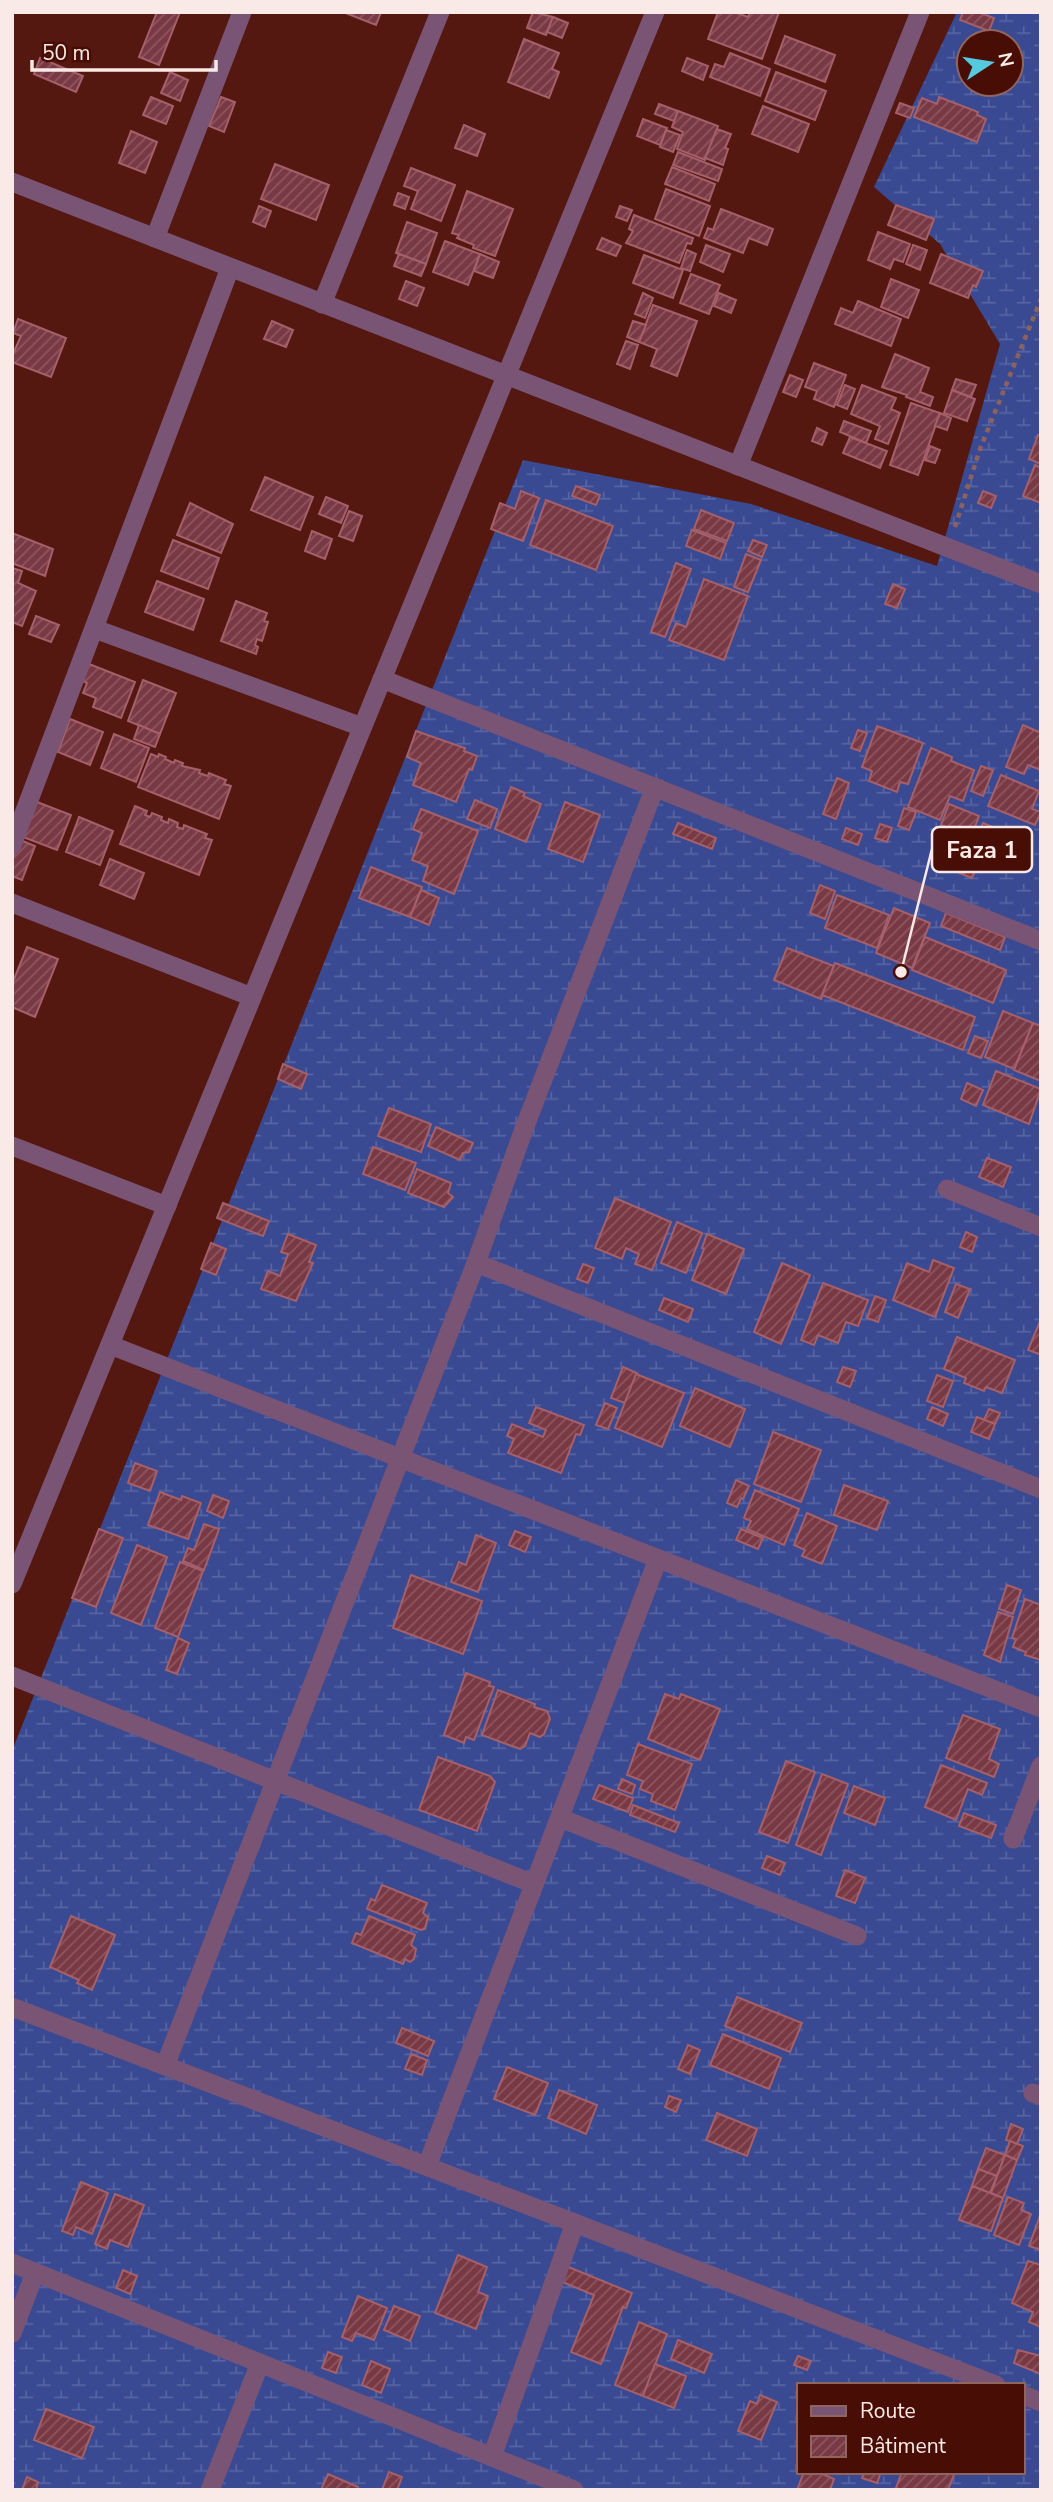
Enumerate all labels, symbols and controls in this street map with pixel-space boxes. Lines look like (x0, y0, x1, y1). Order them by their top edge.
scale bar (32, 28, 215, 72)
north arrow (955, 28, 1025, 98)
text: 50 m (42, 39, 91, 67)
text: N (991, 50, 1020, 69)
callout: Faza 1 (932, 827, 1032, 872)
text: Faza 1 (946, 834, 1018, 866)
legend (797, 2383, 1025, 2474)
text: Route (860, 2397, 916, 2425)
text: Bâtiment (860, 2432, 947, 2460)

